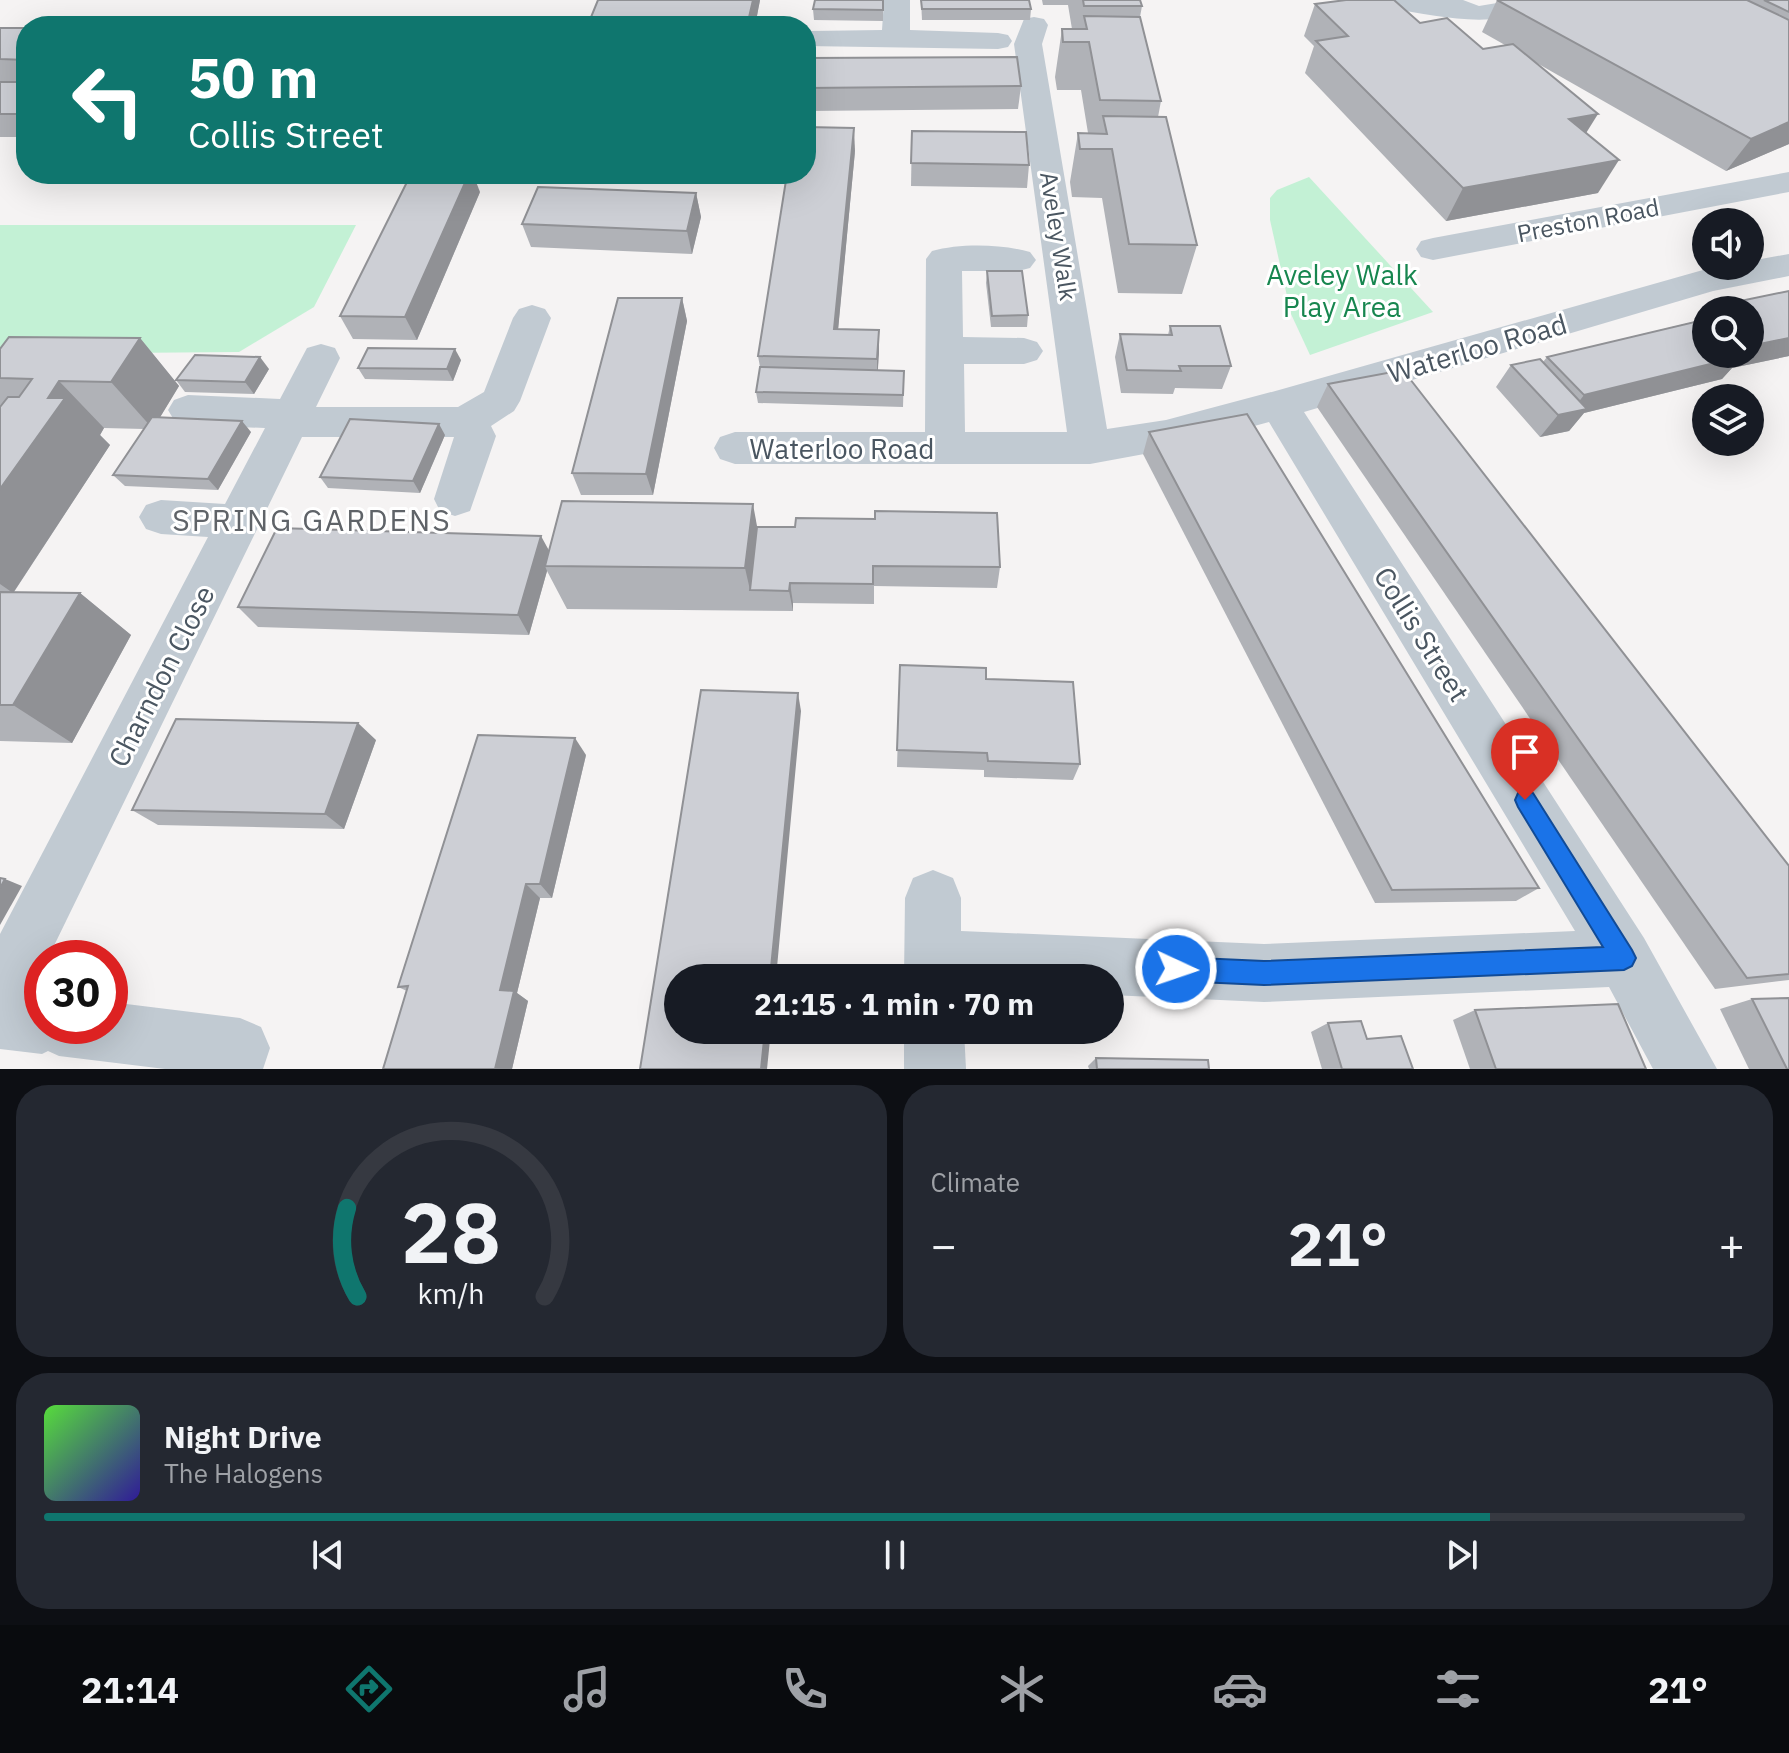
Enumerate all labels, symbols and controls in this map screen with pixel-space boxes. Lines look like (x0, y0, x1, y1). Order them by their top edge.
text: 50 m (188, 41, 318, 113)
icon: left (56, 48, 160, 152)
text: Collis Street (188, 111, 384, 158)
street label: Aveley Walk (1033, 169, 1085, 303)
street label: Preston Road (1514, 191, 1662, 249)
map controls (1692, 208, 1764, 456)
button: sound (1692, 208, 1764, 280)
park label: Aveley Walk Play Area (1266, 256, 1418, 325)
button: search (1692, 296, 1764, 368)
street label: Waterloo Road (1383, 305, 1571, 391)
button: layers (1692, 384, 1764, 456)
street label: Waterloo Road (750, 430, 934, 467)
district label: SPRING GARDENS (172, 500, 452, 539)
street label: Collis Street (1366, 560, 1478, 708)
street label: Charndon Close (99, 579, 223, 773)
pin (1491, 718, 1559, 800)
icon: arrive (1503, 730, 1547, 774)
position arrow (1134, 927, 1218, 1011)
speed limit sign: 30 (24, 940, 128, 1044)
text: 21:15 · 1 min · 70 m (754, 984, 1034, 1023)
text: Climate (931, 1165, 1020, 1199)
text: 28 (401, 1178, 501, 1286)
text: 21° (1288, 1204, 1388, 1283)
text: − (931, 1216, 957, 1273)
text: + (1719, 1216, 1745, 1273)
text: km/h (418, 1275, 485, 1312)
text: Night Drive (164, 1417, 322, 1456)
text: The Halogens (164, 1456, 323, 1490)
icon: previous (306, 1533, 350, 1577)
icon: pause (873, 1533, 917, 1577)
icon: next (1440, 1533, 1484, 1577)
icon: directions (341, 1661, 397, 1717)
icon: music (559, 1661, 615, 1717)
icon: phone (777, 1661, 833, 1717)
icon: climate (994, 1661, 1050, 1717)
icon: car (1212, 1661, 1268, 1717)
icon: filters (1430, 1661, 1486, 1717)
text: 21:14 (81, 1666, 179, 1713)
text: 21° (1648, 1666, 1708, 1713)

